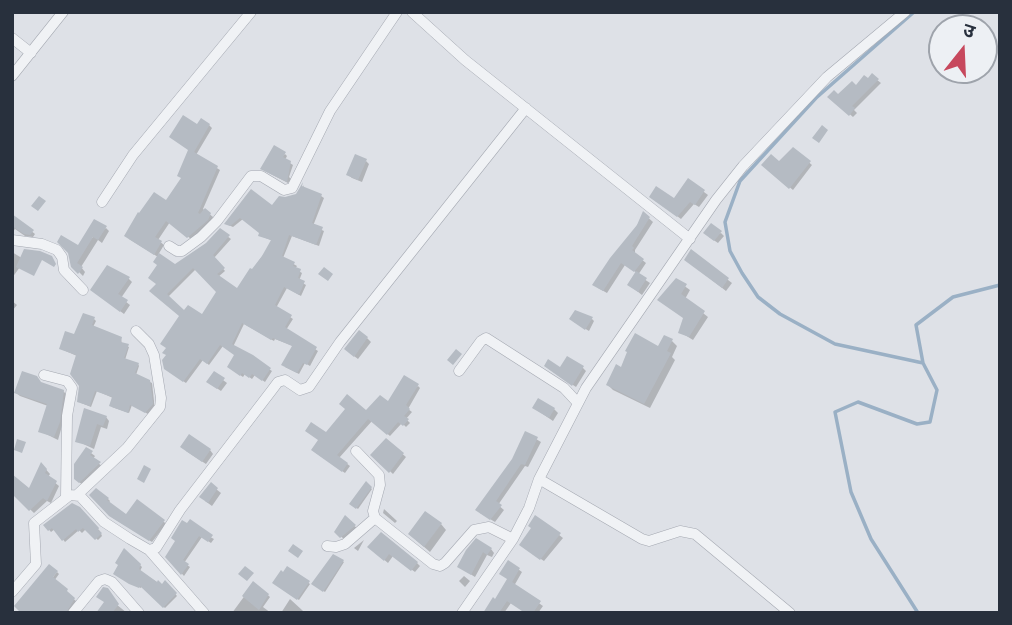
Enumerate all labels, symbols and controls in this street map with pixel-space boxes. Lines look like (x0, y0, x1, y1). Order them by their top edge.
north arrow (928, 14, 998, 84)
text: उ (960, 18, 978, 43)

